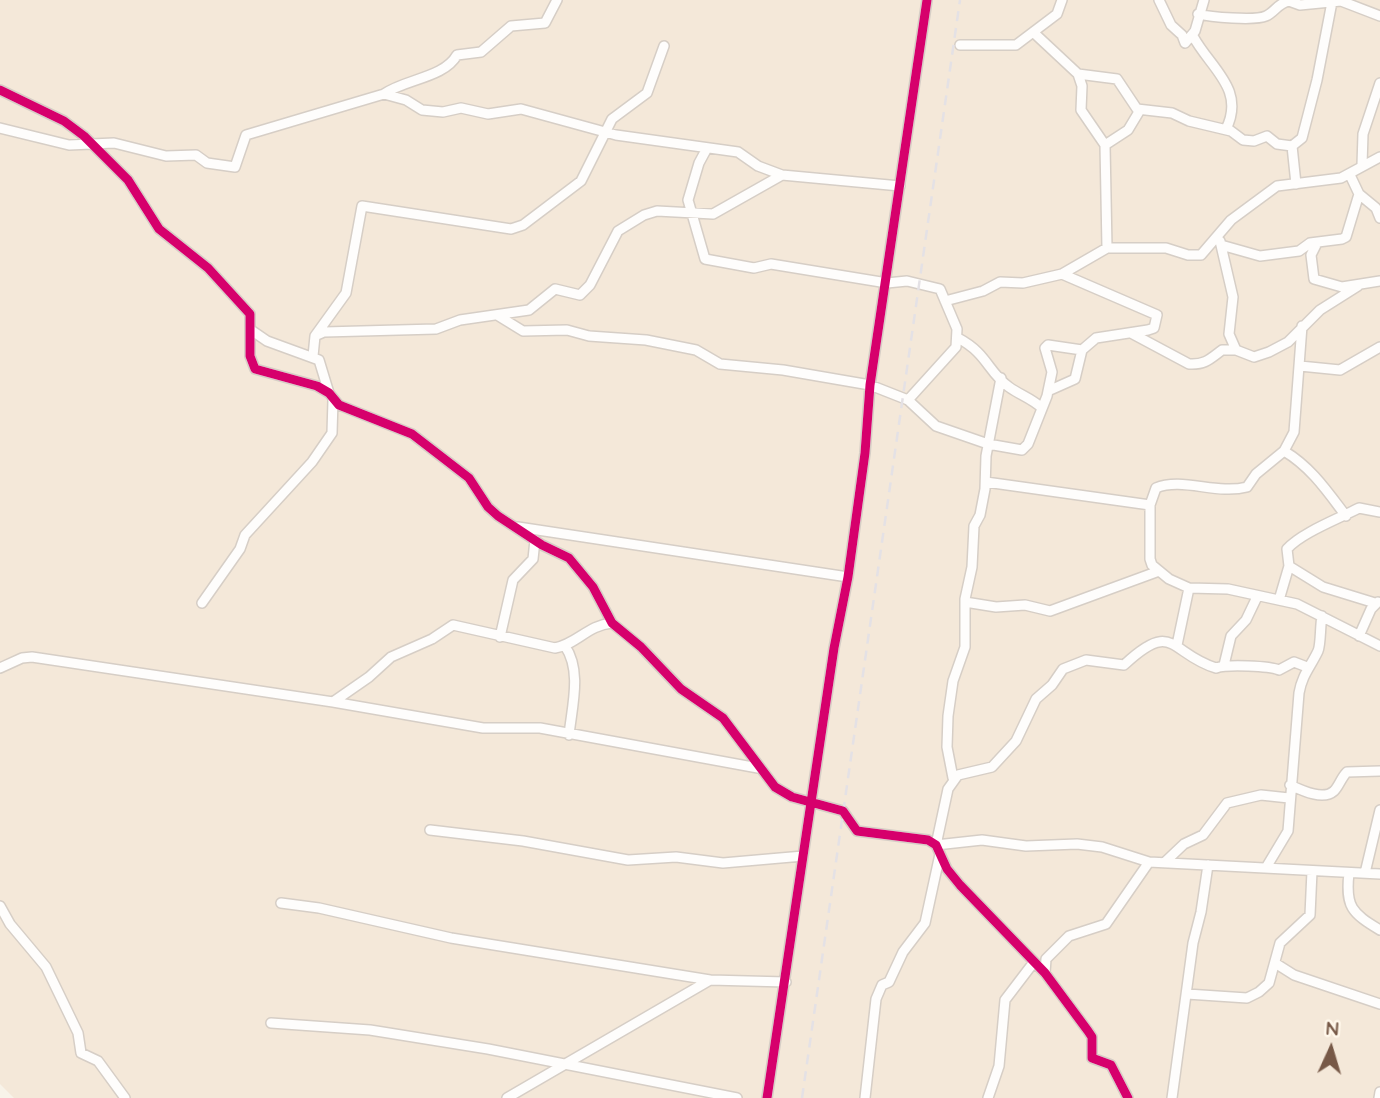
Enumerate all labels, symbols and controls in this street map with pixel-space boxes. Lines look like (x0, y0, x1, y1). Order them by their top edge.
north arrow (1296, 1014, 1366, 1084)
text: N (1325, 1016, 1340, 1041)

